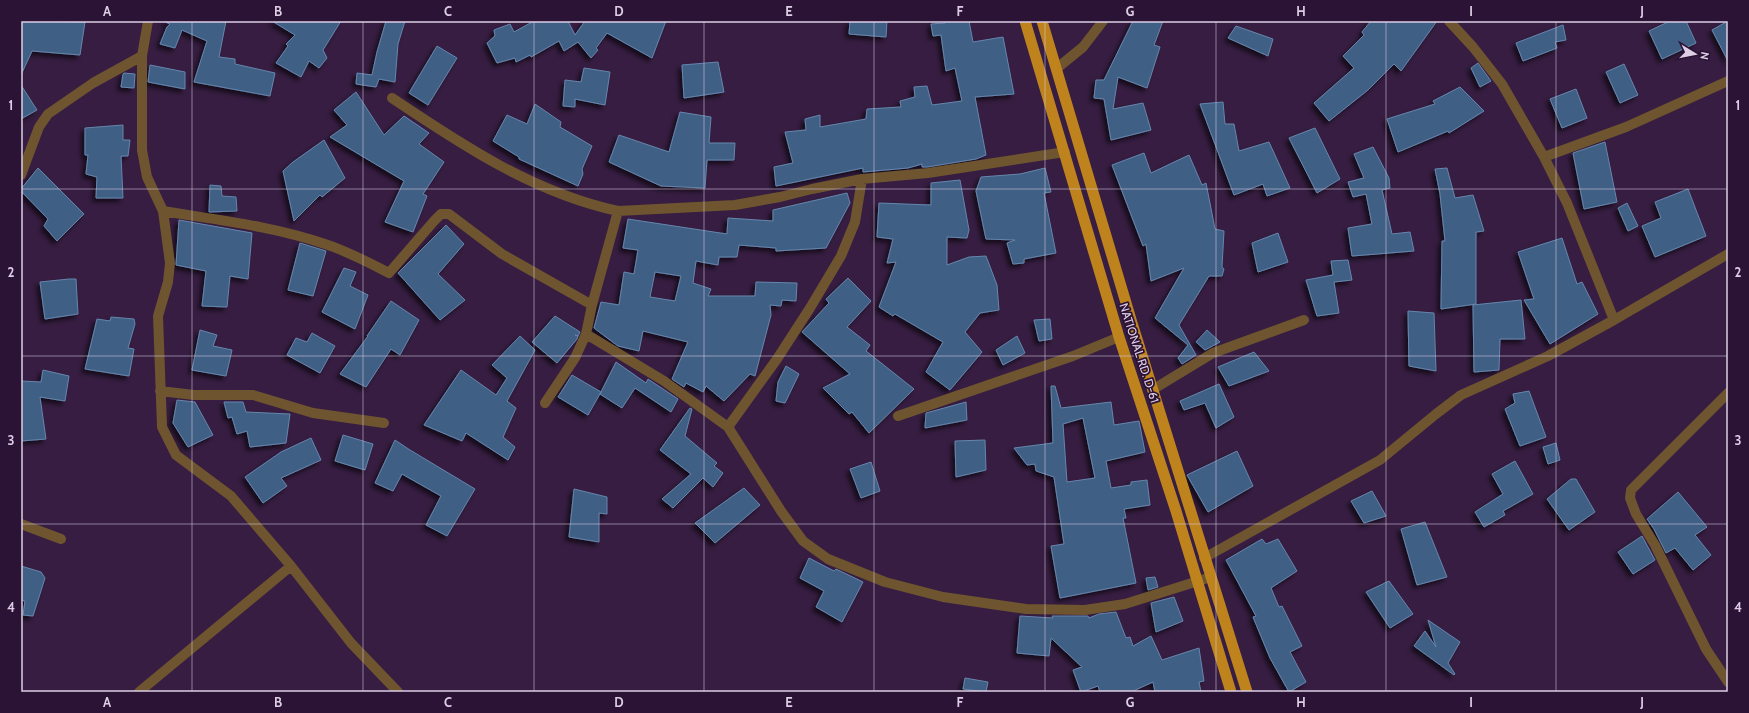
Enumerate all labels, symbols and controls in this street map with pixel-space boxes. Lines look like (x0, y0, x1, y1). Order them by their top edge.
text: A (103, 3, 112, 19)
text: B (274, 3, 282, 19)
text: C (444, 3, 452, 19)
text: D (614, 3, 624, 19)
text: E (785, 3, 793, 19)
text: F (957, 3, 964, 19)
text: G (1126, 3, 1135, 19)
text: H (1296, 3, 1306, 19)
text: I (1469, 3, 1473, 19)
text: J (1639, 3, 1644, 19)
north arrow (1675, 34, 1715, 74)
text: N (1697, 51, 1712, 61)
text: 1 (9, 97, 13, 113)
text: 1 (1736, 97, 1740, 113)
text: 2 (8, 264, 15, 280)
text: 2 (1735, 264, 1742, 280)
street label: NATIONAL RD. D-61 (1116, 301, 1163, 405)
text: 3 (7, 432, 15, 448)
text: 3 (1734, 432, 1742, 448)
text: 4 (7, 599, 15, 615)
text: 4 (1734, 599, 1742, 615)
text: A (103, 694, 112, 710)
text: B (274, 694, 282, 710)
text: C (444, 694, 452, 710)
text: D (614, 694, 624, 710)
text: E (785, 694, 793, 710)
text: F (957, 694, 964, 710)
text: G (1126, 694, 1135, 710)
text: H (1296, 694, 1306, 710)
text: I (1469, 694, 1473, 710)
text: J (1639, 694, 1644, 710)

